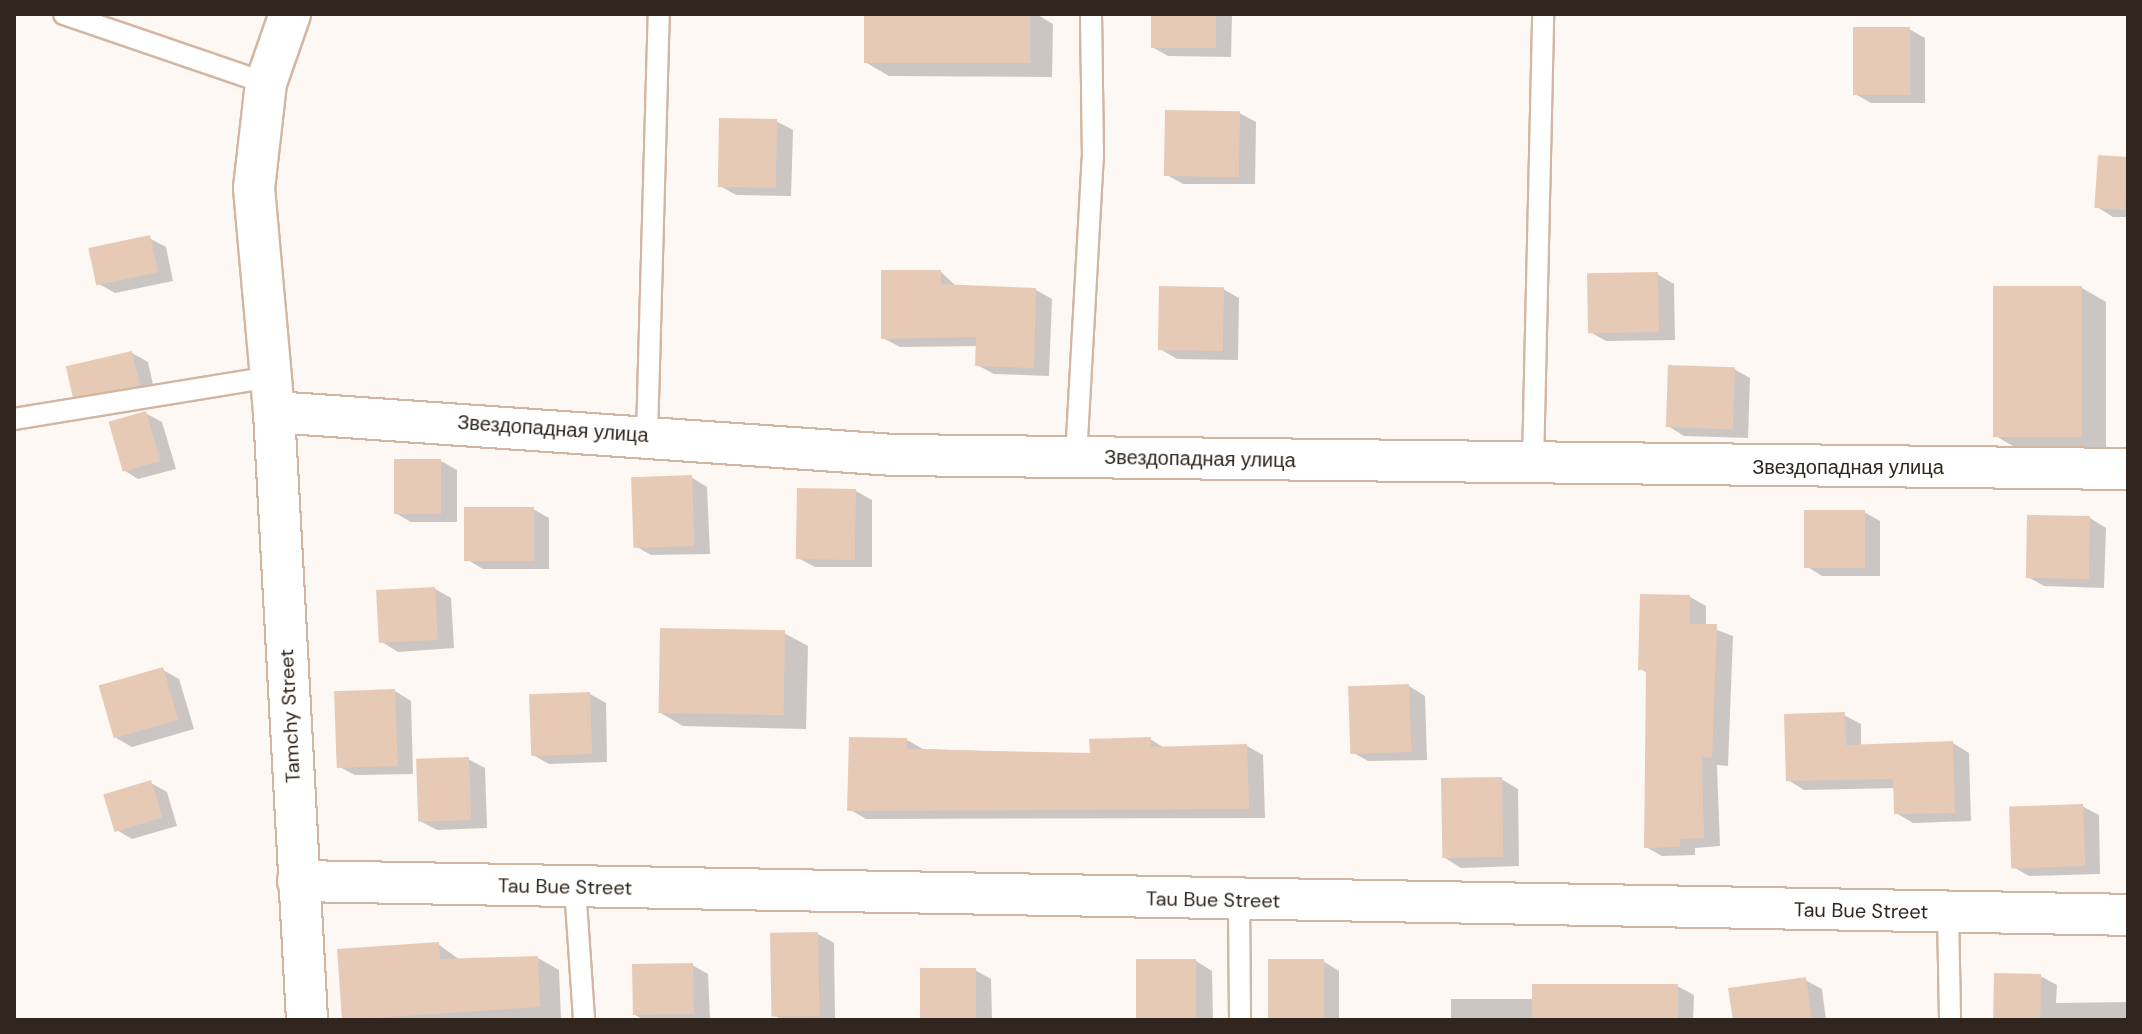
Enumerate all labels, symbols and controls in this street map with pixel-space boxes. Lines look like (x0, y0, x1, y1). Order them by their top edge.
street label: Звездопадная улица (457, 410, 649, 448)
street label: Звездопадная улица (1104, 445, 1296, 473)
street label: Звездопадная улица (1752, 455, 1944, 479)
street label: Tamchy Street (275, 648, 305, 784)
street label: Tau Bue Street (498, 874, 632, 900)
street label: Tau Bue Street (1146, 887, 1280, 913)
street label: Tau Bue Street (1794, 898, 1928, 924)

